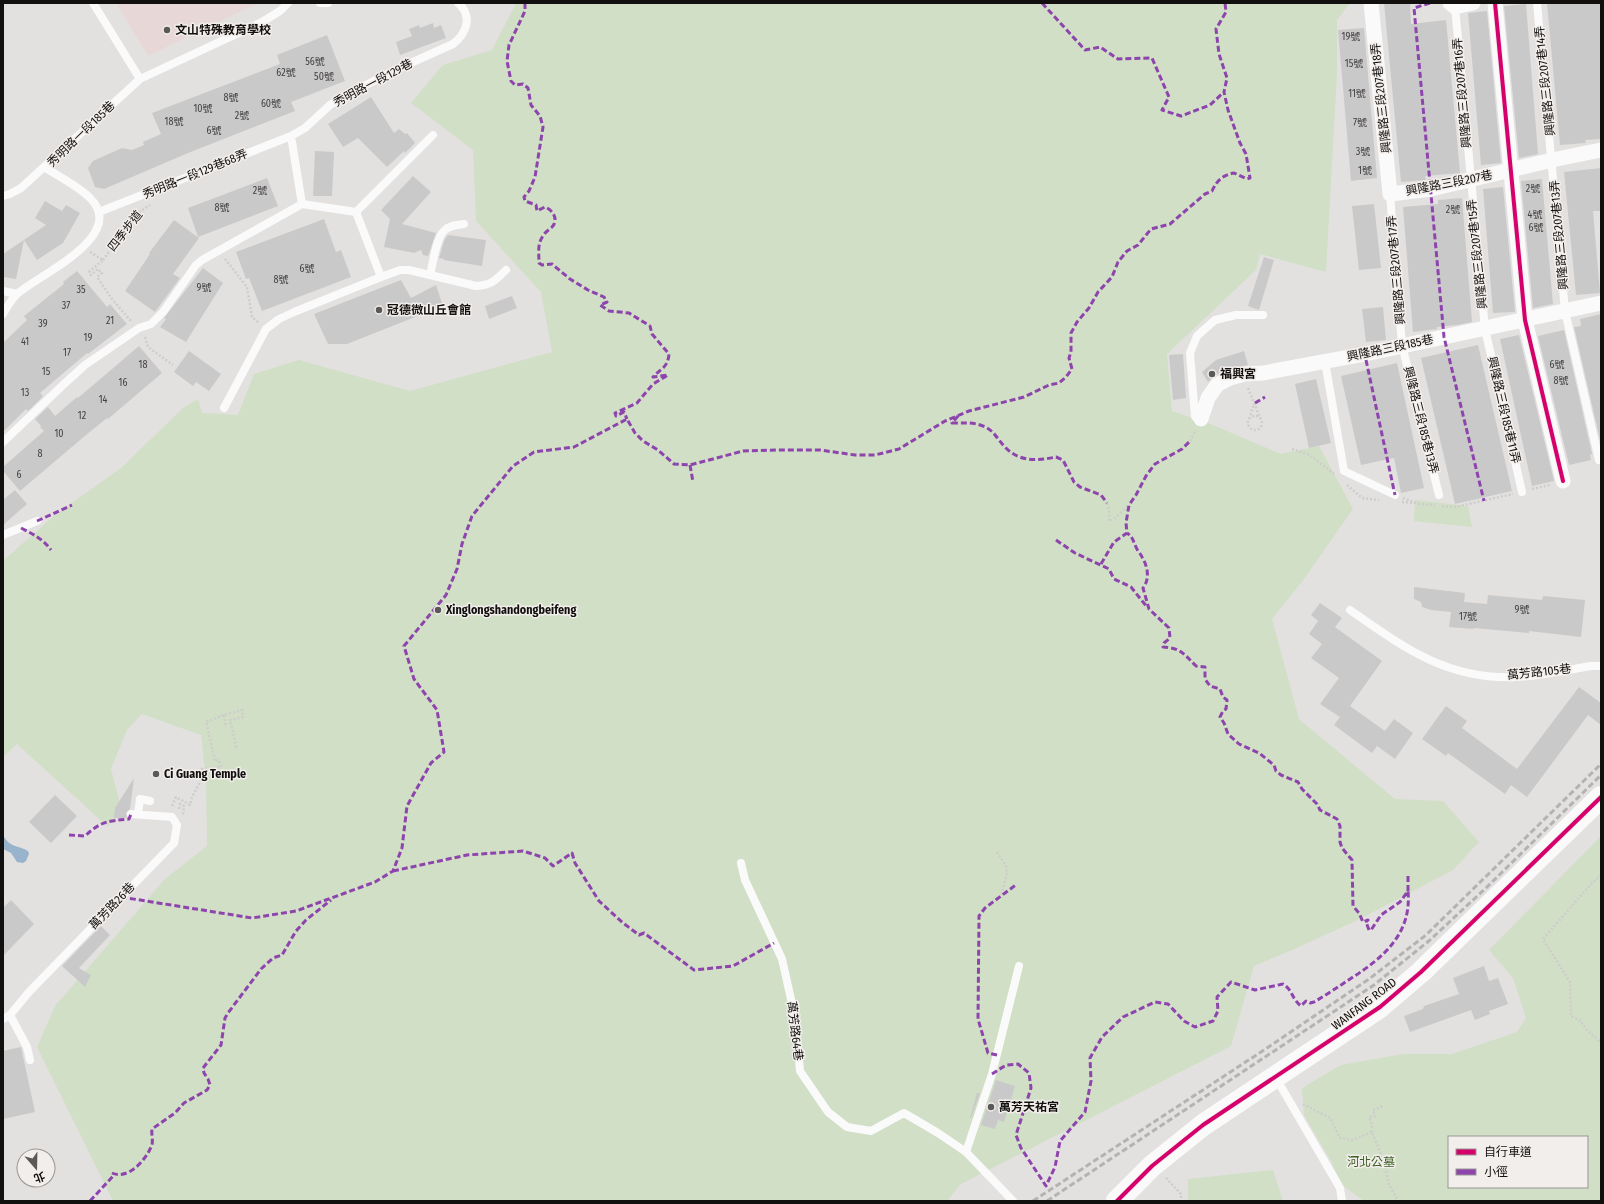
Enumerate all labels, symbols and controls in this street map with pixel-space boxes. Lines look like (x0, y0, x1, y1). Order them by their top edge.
place label: 文山特殊教育學校 (175, 23, 271, 37)
marker: 文山特殊教育學校 (162, 25, 172, 35)
street label: 興隆路三段207巷14弄 (1532, 25, 1558, 137)
house number: 19號 (1342, 31, 1360, 43)
street label: 興隆路三段207巷16弄 (1450, 37, 1474, 149)
street label: 興隆路三段207巷18弄 (1368, 42, 1394, 154)
house number: 56號 (305, 56, 325, 68)
street label: 秀明路一段129巷 (331, 56, 415, 110)
house number: 15號 (1345, 58, 1363, 70)
house number: 62號 (276, 67, 296, 79)
house number: 50號 (314, 71, 334, 83)
house number: 11號 (1348, 88, 1366, 100)
house number: 8號 (224, 92, 239, 104)
street label: 秀明路一段185巷 (44, 98, 118, 170)
house number: 60號 (261, 98, 281, 110)
house number: 10號 (193, 103, 213, 115)
house number: 2號 (235, 110, 249, 122)
house number: 18號 (165, 116, 183, 128)
house number: 7號 (1353, 117, 1367, 129)
house number: 6號 (207, 125, 221, 137)
house number: 3號 (1356, 146, 1370, 158)
street label: 秀明路一段129巷68弄 (141, 147, 249, 201)
house number: 1號 (1358, 165, 1372, 177)
street label: 興隆路三段207巷 (1404, 168, 1494, 198)
street label: 興隆路三段207巷13弄 (1547, 179, 1571, 291)
house number: 2號 (1526, 183, 1540, 195)
house number: 2號 (253, 185, 267, 197)
street label: 興隆路三段207巷15弄 (1464, 198, 1490, 310)
house number: 8號 (215, 202, 230, 214)
house number: 2號 (1446, 204, 1460, 216)
street label: 四季步道 (105, 208, 145, 254)
house number: 4號 (1528, 209, 1542, 221)
street label: 興隆路三段207巷17弄 (1384, 215, 1408, 325)
house number: 6號 (1529, 222, 1543, 234)
house number: 6號 (300, 263, 314, 275)
house number: 8號 (274, 274, 289, 286)
house number: 9號 (197, 282, 211, 294)
house number: 35 (76, 284, 86, 296)
house number: 37 (62, 300, 70, 312)
place label: 冠德微山丘會館 (387, 303, 471, 317)
marker: 冠德微山丘會館 (374, 305, 384, 315)
house number: 21 (106, 315, 114, 327)
house number: 39 (38, 318, 48, 330)
house number: 19 (84, 332, 93, 344)
street label: 興隆路三段185巷 (1345, 332, 1435, 364)
house number: 41 (21, 336, 29, 348)
house number: 17 (63, 347, 71, 359)
street label: 興隆路三段185巷11弄 (1485, 355, 1523, 465)
house number: 18 (139, 359, 147, 371)
house number: 6號 (1550, 359, 1564, 371)
street label: 興隆路三段185巷13弄 (1401, 365, 1441, 475)
house number: 15 (42, 366, 51, 378)
place label: 福興宮 (1220, 367, 1256, 381)
marker: 福興宮 (1207, 369, 1217, 379)
house number: 8號 (1554, 375, 1569, 387)
house number: 16 (119, 377, 127, 389)
house number: 13 (21, 387, 30, 399)
house number: 14 (99, 394, 108, 406)
house number: 12 (78, 410, 87, 422)
house number: 10 (54, 428, 64, 440)
house number: 8 (38, 448, 43, 460)
house number: 6 (17, 469, 22, 481)
place label: Xinglongshandongbeifeng (445, 603, 576, 617)
house number: 9號 (1515, 604, 1529, 616)
marker: Xinglongshandongbeifeng (433, 605, 443, 615)
house number: 17號 (1459, 611, 1477, 623)
street label: 萬芳路105巷 (1506, 662, 1572, 682)
place label: Ci Guang Temple (164, 767, 246, 781)
marker: Ci Guang Temple (151, 769, 161, 779)
street label: 萬芳路26巷 (86, 880, 138, 932)
street label: WANFANG ROAD (1329, 975, 1399, 1033)
street label: 萬芳路64巷 (784, 1000, 806, 1062)
place label: 萬芳天祐宮 (999, 1100, 1059, 1114)
marker: 萬芳天祐宮 (986, 1102, 996, 1112)
legend (1448, 1136, 1588, 1188)
text: 自行車道 (1484, 1145, 1532, 1159)
north arrow (16, 1148, 56, 1188)
park label: 河北公墓 (1347, 1155, 1395, 1169)
text: 小徑 (1484, 1165, 1508, 1179)
text: 北 (32, 1169, 47, 1185)

